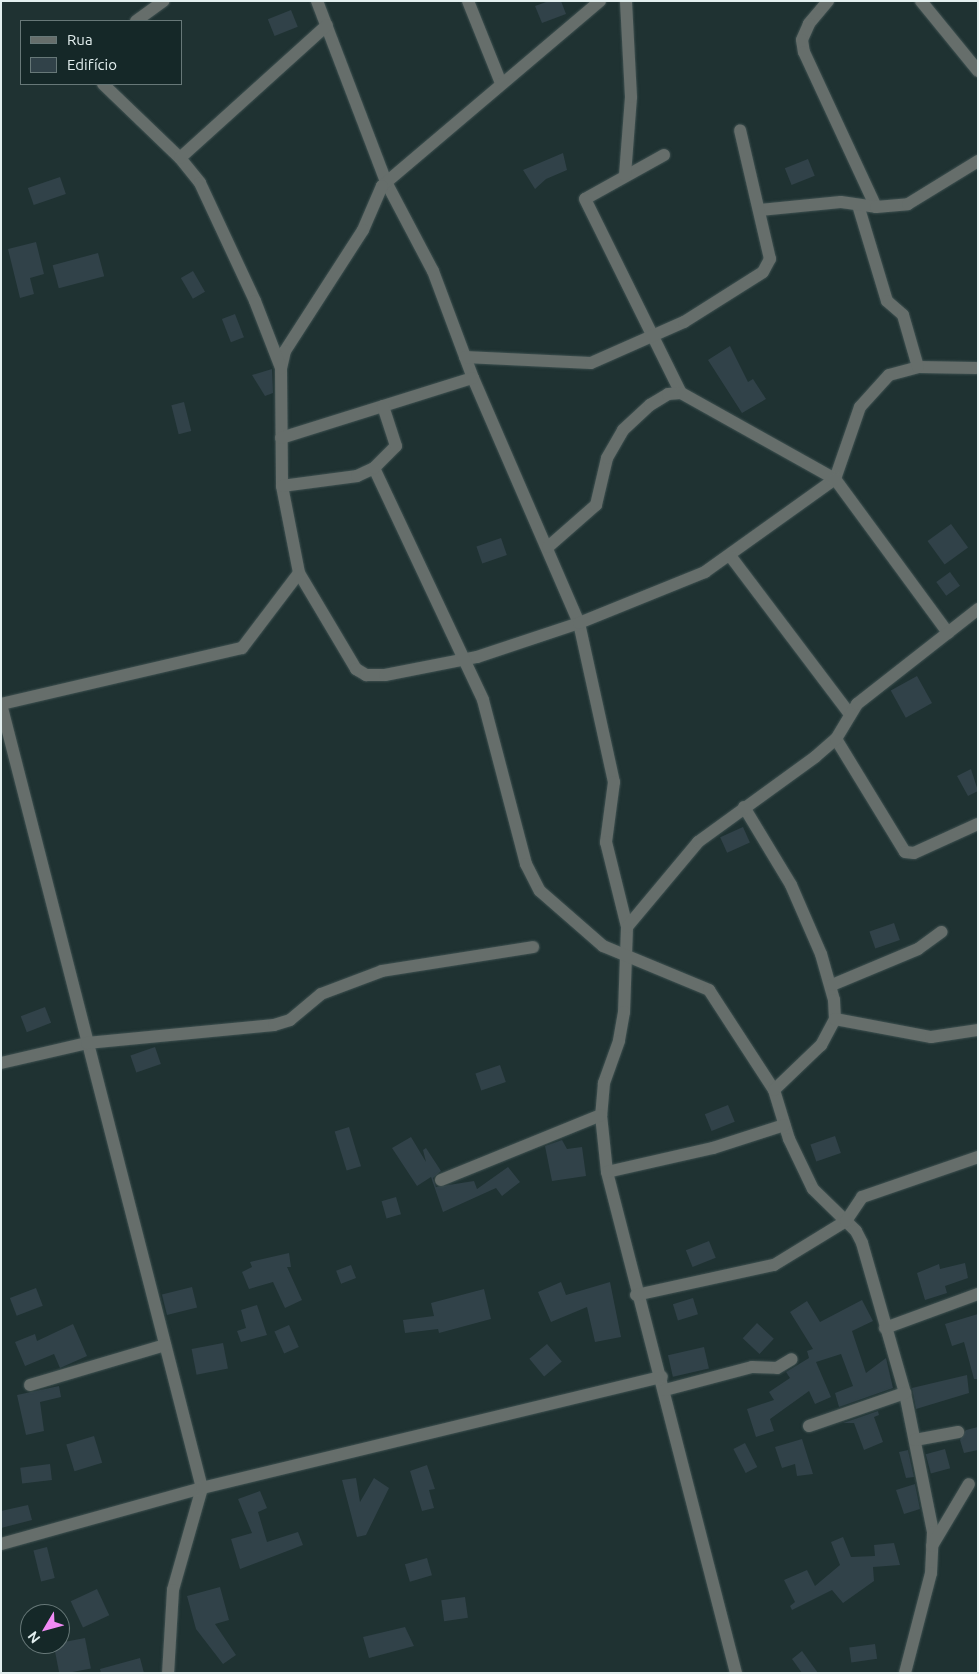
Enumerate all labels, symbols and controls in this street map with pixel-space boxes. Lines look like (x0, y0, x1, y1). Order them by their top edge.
legend (20, 20, 182, 85)
text: Rua (67, 31, 93, 48)
text: Edifício (67, 56, 117, 73)
north arrow (20, 1604, 70, 1654)
text: N (24, 1628, 43, 1646)

